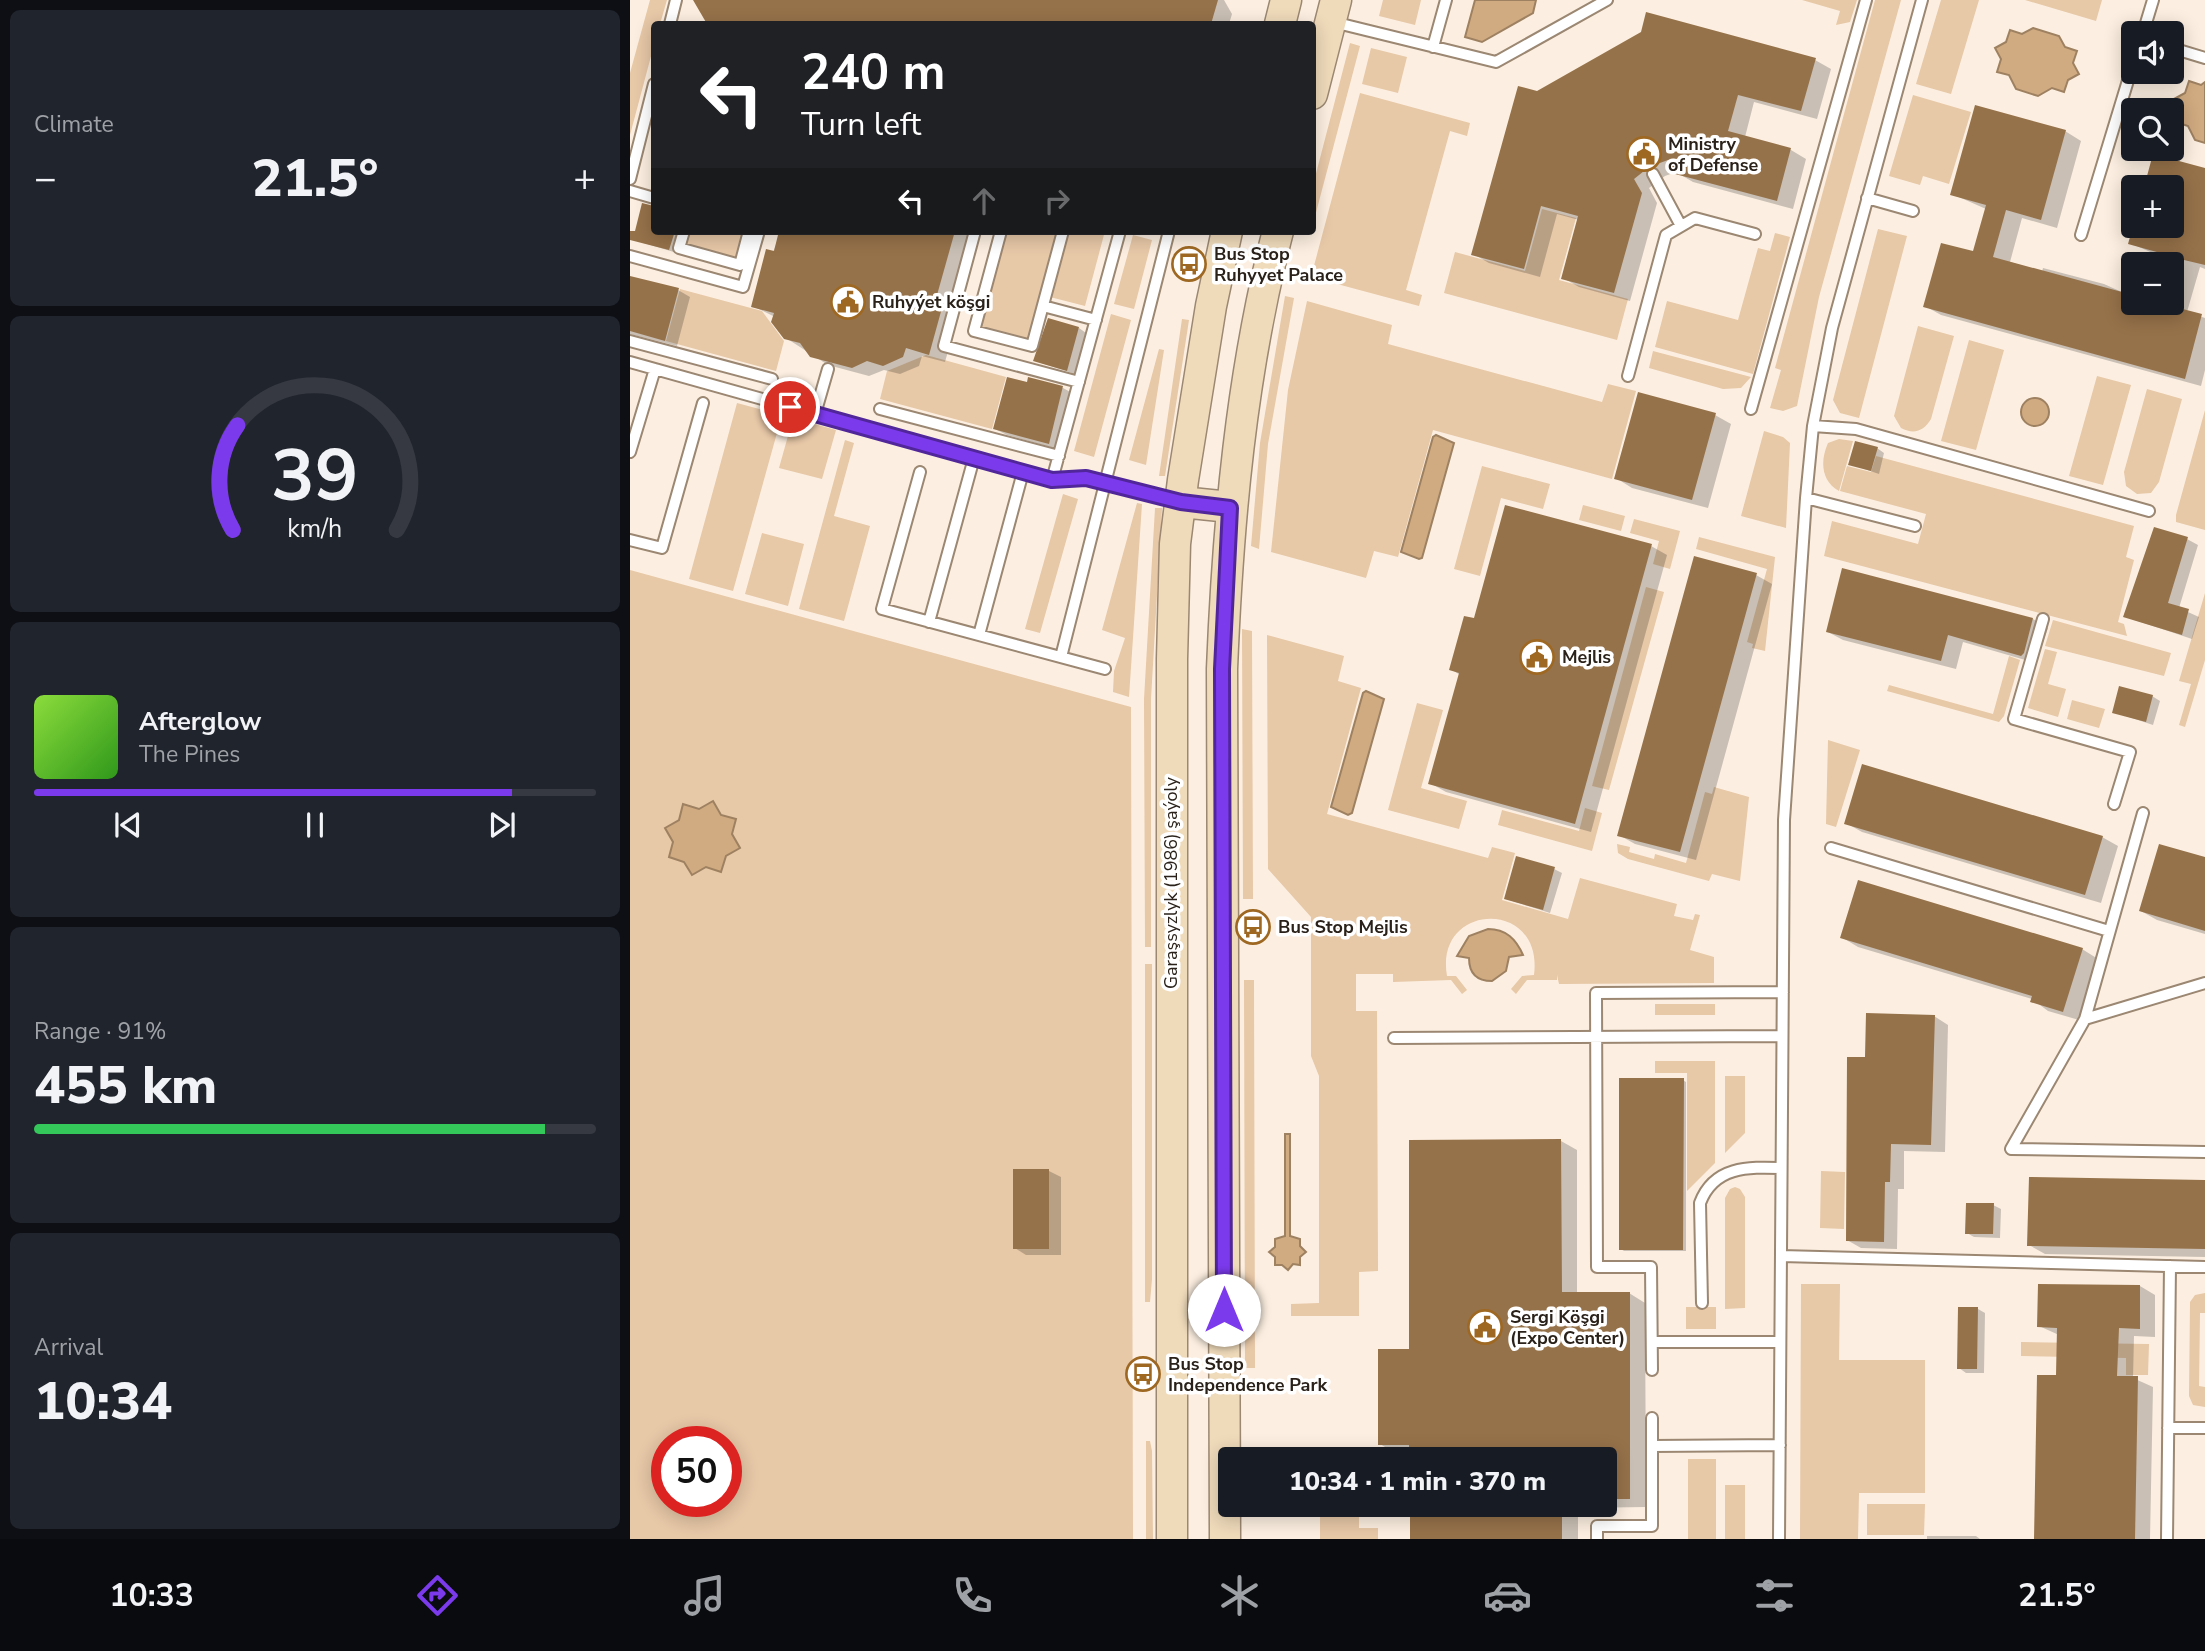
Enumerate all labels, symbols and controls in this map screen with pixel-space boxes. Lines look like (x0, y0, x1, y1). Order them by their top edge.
map controls (2121, 21, 2184, 315)
button: sound (2121, 21, 2184, 84)
text: 240 m (801, 39, 945, 106)
icon: left (686, 49, 777, 140)
button: search (2121, 98, 2184, 161)
text: Turn left (801, 103, 921, 146)
text: Climate (34, 109, 114, 140)
place label: Ministry of Defense (1668, 132, 1759, 177)
public building icon: Ministry of Defense (1625, 135, 1663, 173)
text: 21.5° (251, 143, 379, 214)
text: − (34, 153, 57, 204)
text: + (573, 153, 596, 204)
button: + (2121, 175, 2184, 238)
icon: left (892, 182, 930, 220)
icon: ahead (965, 182, 1003, 220)
icon: right (1038, 182, 1076, 220)
place label: Bus Stop Ruhyyet Palace (1214, 242, 1343, 287)
bus stop icon: Bus Stop Ruhyyet Palace (1170, 245, 1208, 283)
button: − (2121, 252, 2184, 315)
public building icon: Ruhyýet köşgi (829, 283, 867, 321)
place label: Ruhyýet köşgi (872, 290, 990, 314)
pin (760, 377, 820, 437)
icon: arrive (771, 388, 809, 426)
text: 39 (271, 426, 359, 526)
text: km/h (287, 511, 343, 545)
public building icon: Mejlis (1518, 638, 1556, 676)
place label: Mejlis (1562, 645, 1611, 669)
text: Afterglow (139, 704, 262, 739)
text: The Pines (139, 739, 240, 770)
street label: Garaşsyzlyk (1986) şaýoly (1159, 776, 1183, 989)
icon: previous (109, 806, 147, 844)
icon: pause (296, 806, 334, 844)
icon: next (483, 806, 521, 844)
bus stop icon: Bus Stop Mejlis (1234, 908, 1272, 946)
place label: Bus Stop Mejlis (1278, 915, 1408, 939)
text: Range · 91% (34, 1016, 166, 1047)
text: 455 km (34, 1050, 217, 1121)
position arrow (1187, 1273, 1261, 1347)
place label: Sergi Köşgi (Expo Center) (1510, 1305, 1625, 1350)
public building icon: Sergi Köşgi (Expo Center) (1466, 1308, 1504, 1346)
text: Arrival (34, 1332, 103, 1363)
place label: Bus Stop Independence Park (1168, 1352, 1327, 1397)
bus stop icon: Bus Stop Independence Park (1124, 1355, 1162, 1393)
text: 10:34 (34, 1366, 172, 1437)
speed limit sign: 50 (651, 1426, 742, 1517)
text: 10:34 · 1 min · 370 m (1289, 1464, 1546, 1499)
icon: directions (413, 1571, 462, 1620)
icon: music (680, 1571, 729, 1620)
icon: phone (948, 1571, 997, 1620)
icon: climate (1215, 1571, 1264, 1620)
icon: car (1483, 1571, 1532, 1620)
icon: filters (1750, 1571, 1799, 1620)
text: 10:33 (109, 1574, 194, 1617)
text: 21.5° (2018, 1574, 2096, 1617)

